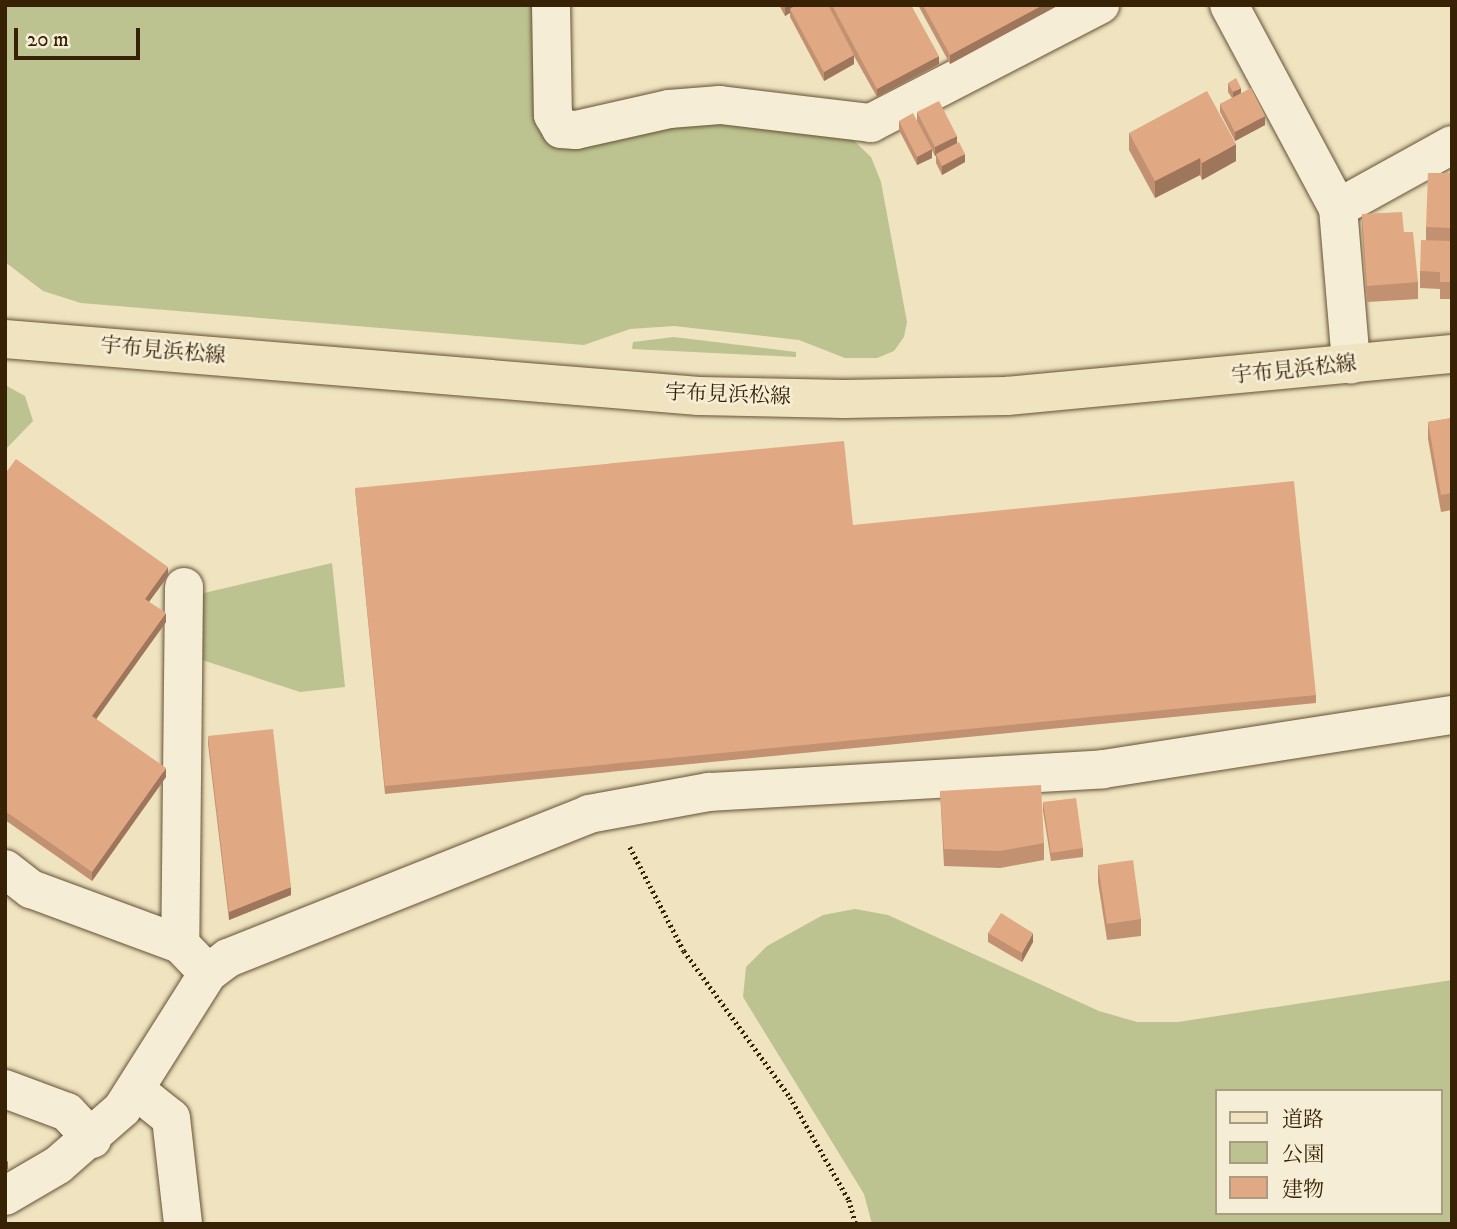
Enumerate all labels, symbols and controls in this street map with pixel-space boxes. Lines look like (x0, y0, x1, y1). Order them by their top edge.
scale bar (18, 14, 144, 58)
text: 20 m (27, 27, 69, 53)
street label: 宇布見浜松線 (99, 333, 227, 369)
street label: 宇布見浜松線 (1230, 351, 1358, 389)
street label: 宇布見浜松線 (665, 380, 791, 410)
legend (1216, 1089, 1443, 1215)
text: 道路 (1282, 1107, 1324, 1133)
text: 公園 (1282, 1142, 1324, 1168)
text: 建物 (1282, 1177, 1324, 1203)

